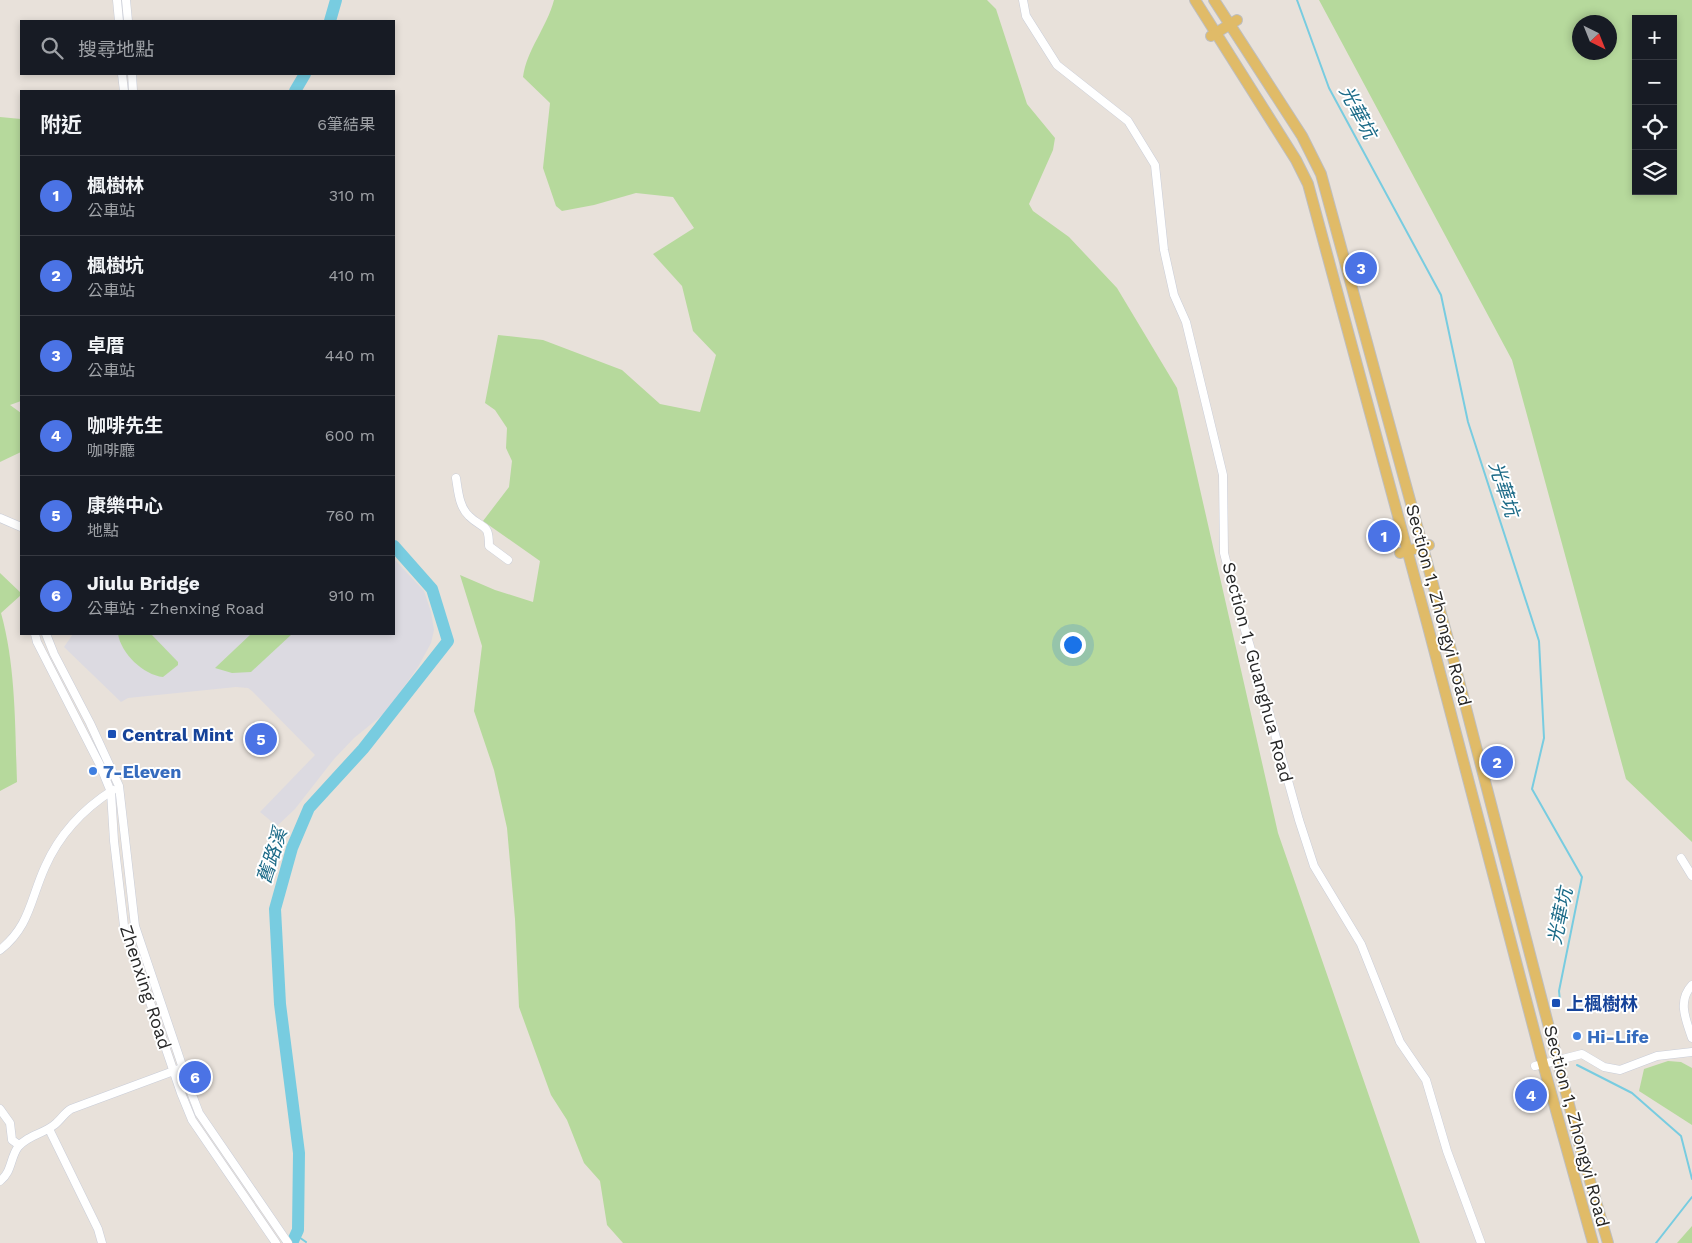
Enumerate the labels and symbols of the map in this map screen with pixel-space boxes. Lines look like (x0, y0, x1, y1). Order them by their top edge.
north arrow (1572, 15, 1617, 60)
water label: 光華坑 (1334, 81, 1383, 145)
pin: 3 (1345, 249, 1377, 287)
water label: 光華坑 (1484, 458, 1525, 523)
street label: Section 1, Zhongyi Road (1402, 502, 1476, 708)
pin: 1 (1368, 517, 1400, 555)
street label: Section 1, Guanghua Road (1218, 560, 1298, 784)
your location (1060, 632, 1086, 658)
pin: 5 (245, 720, 277, 758)
place label: Central Mint (122, 724, 233, 745)
marker: Central Mint (106, 728, 118, 740)
pin: 2 (1481, 743, 1513, 781)
place label: 7-Eleven (103, 761, 181, 782)
marker: 7-Eleven (87, 765, 99, 777)
water label: 舊路溪 (252, 822, 293, 887)
water label: 光華坑 (1543, 883, 1578, 946)
street label: Zhenxing Road (116, 922, 176, 1052)
place label: 上楓樹林 (1566, 993, 1638, 1014)
marker: 上楓樹林 (1550, 997, 1562, 1009)
street label: Section 1, Zhongyi Road (1540, 1023, 1614, 1229)
place label: Hi-Life (1587, 1026, 1649, 1047)
marker: Hi-Life (1571, 1030, 1583, 1042)
pin: 6 (179, 1058, 211, 1096)
pin: 4 (1515, 1076, 1547, 1114)

